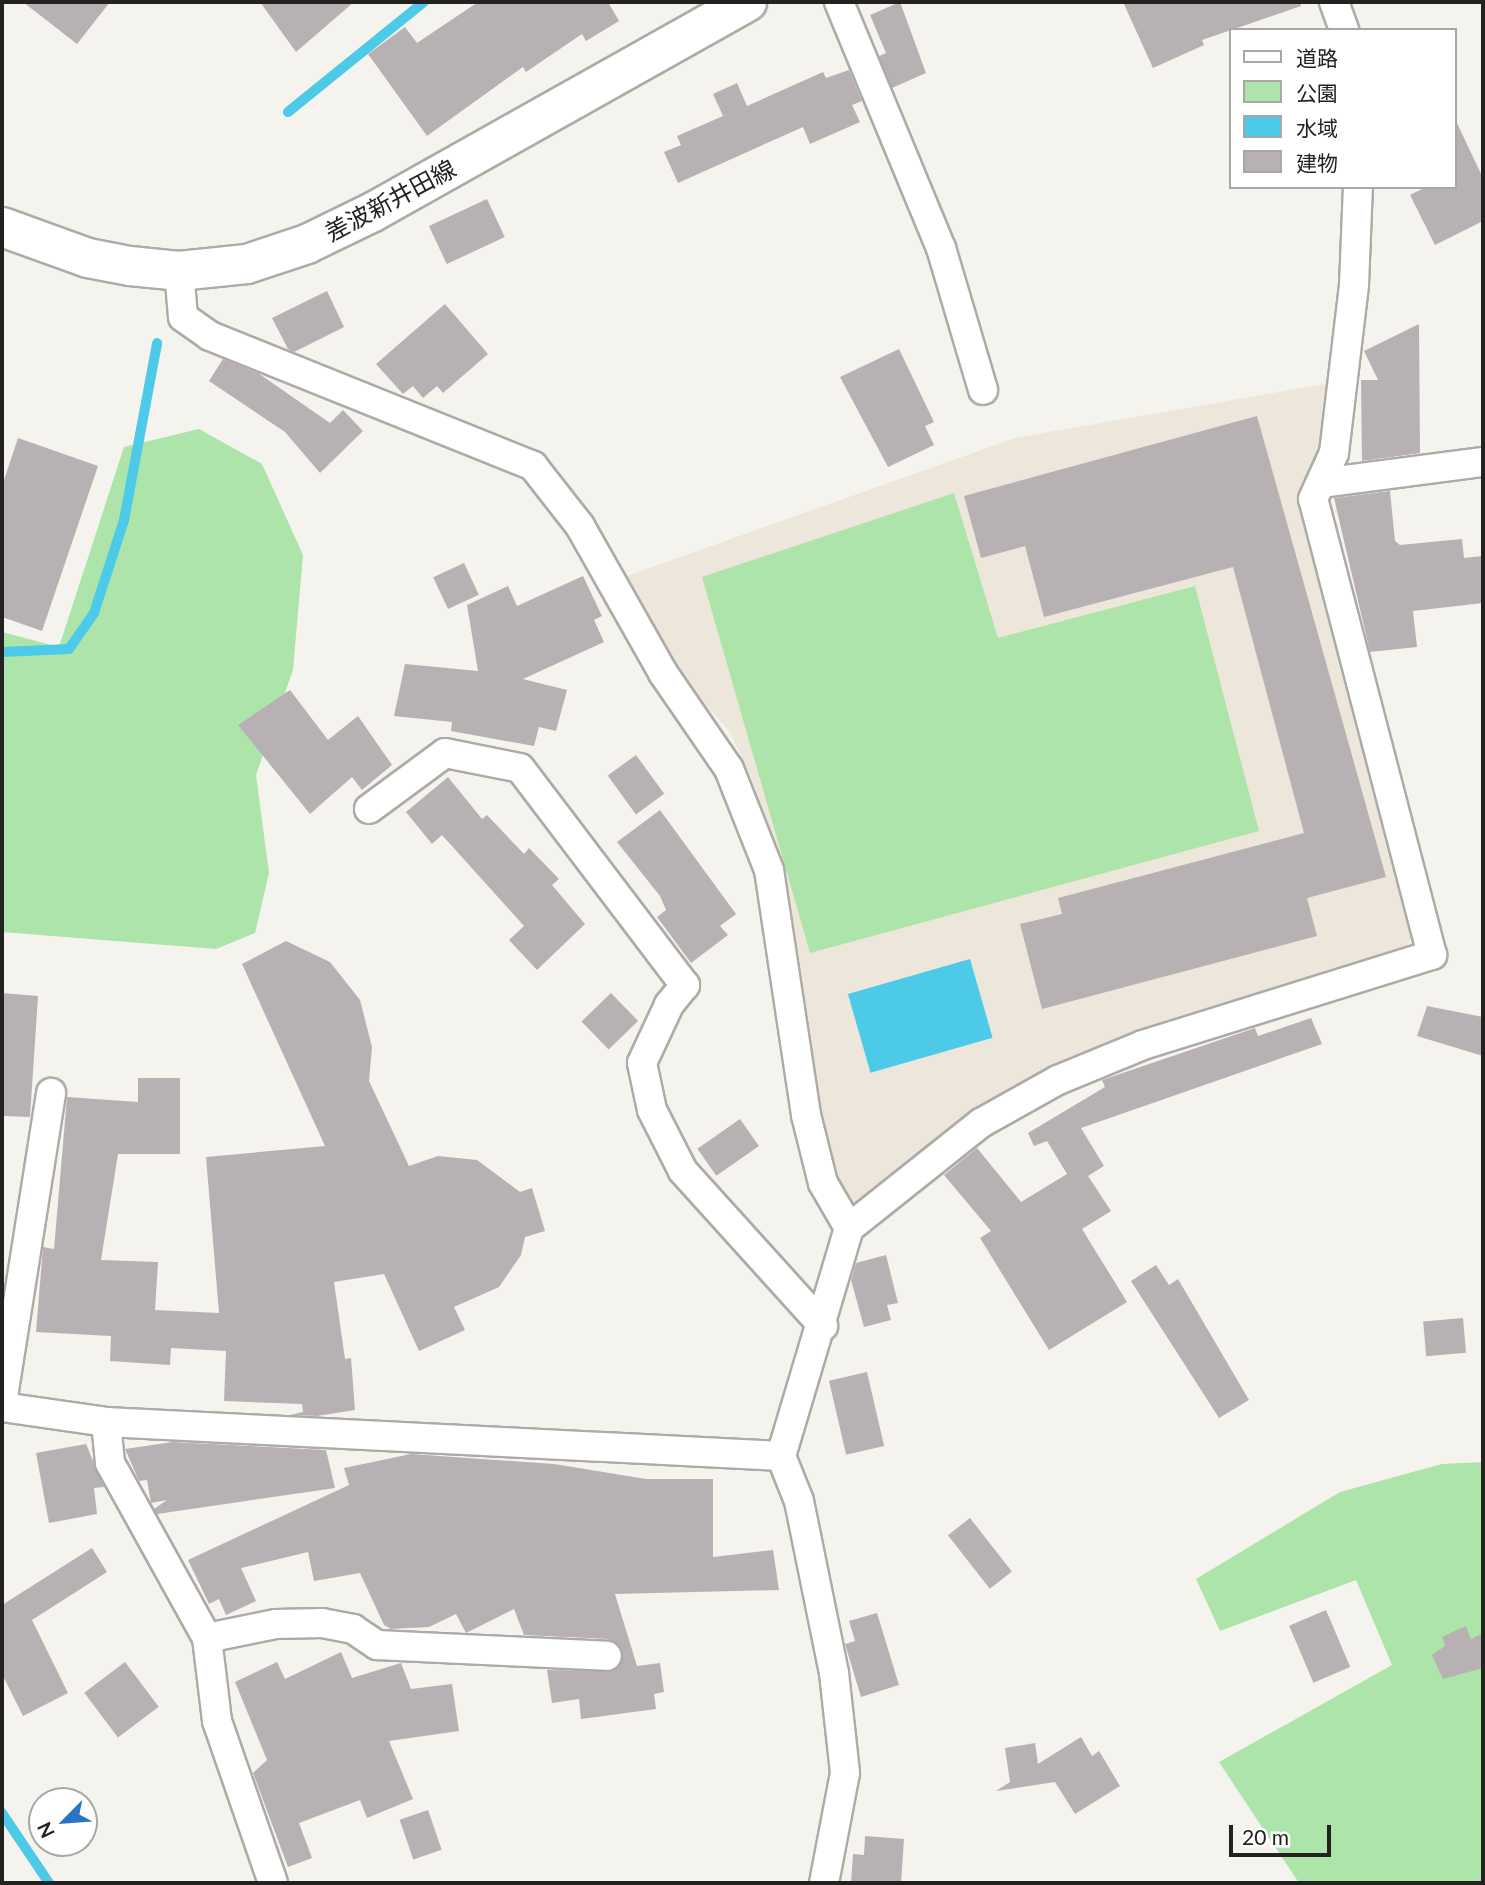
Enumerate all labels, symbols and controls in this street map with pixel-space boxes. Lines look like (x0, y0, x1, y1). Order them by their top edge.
legend (1230, 28, 1457, 189)
text: 道路 (1296, 45, 1338, 70)
text: 公園 (1296, 80, 1338, 105)
text: 水域 (1296, 115, 1338, 140)
text: 建物 (1296, 150, 1338, 175)
street label: 差波新井田線 (320, 153, 460, 247)
north arrow (28, 1787, 98, 1857)
scale bar (1233, 1812, 1334, 1856)
text: N (32, 1819, 59, 1842)
text: 20 m (1242, 1824, 1289, 1849)

